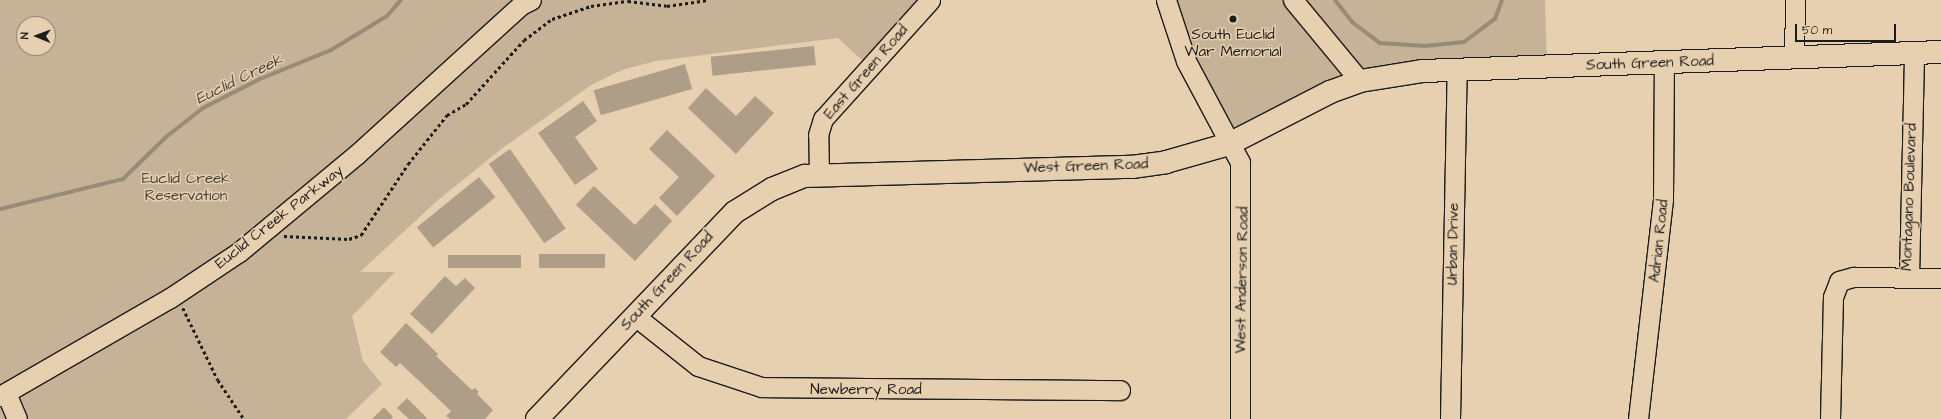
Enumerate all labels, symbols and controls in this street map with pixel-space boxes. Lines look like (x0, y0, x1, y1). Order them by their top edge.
marker: South Euclid War Memorial (1228, 14, 1238, 24)
north arrow (16, 16, 56, 56)
scale bar (1797, 16, 1898, 42)
street label: East Green Road (820, 21, 912, 123)
text: 50 m (1802, 22, 1832, 39)
place label: South Euclid War Memorial (1184, 25, 1282, 60)
text: N (17, 32, 32, 39)
water label: Euclid Creek (192, 50, 286, 108)
street label: South Green Road (1586, 52, 1714, 74)
street label: Montagano Boulevard (1897, 123, 1921, 271)
street label: West Green Road (1023, 155, 1149, 177)
street label: Euclid Creek Parkway (211, 161, 347, 273)
park label: Euclid Creek Reservation (142, 169, 230, 204)
street label: Adrian Road (1646, 199, 1672, 283)
street label: Urban Drive (1443, 203, 1463, 285)
street label: West Anderson Road (1232, 206, 1252, 354)
street label: South Green Road (617, 228, 717, 334)
street label: Newberry Road (810, 381, 922, 399)

